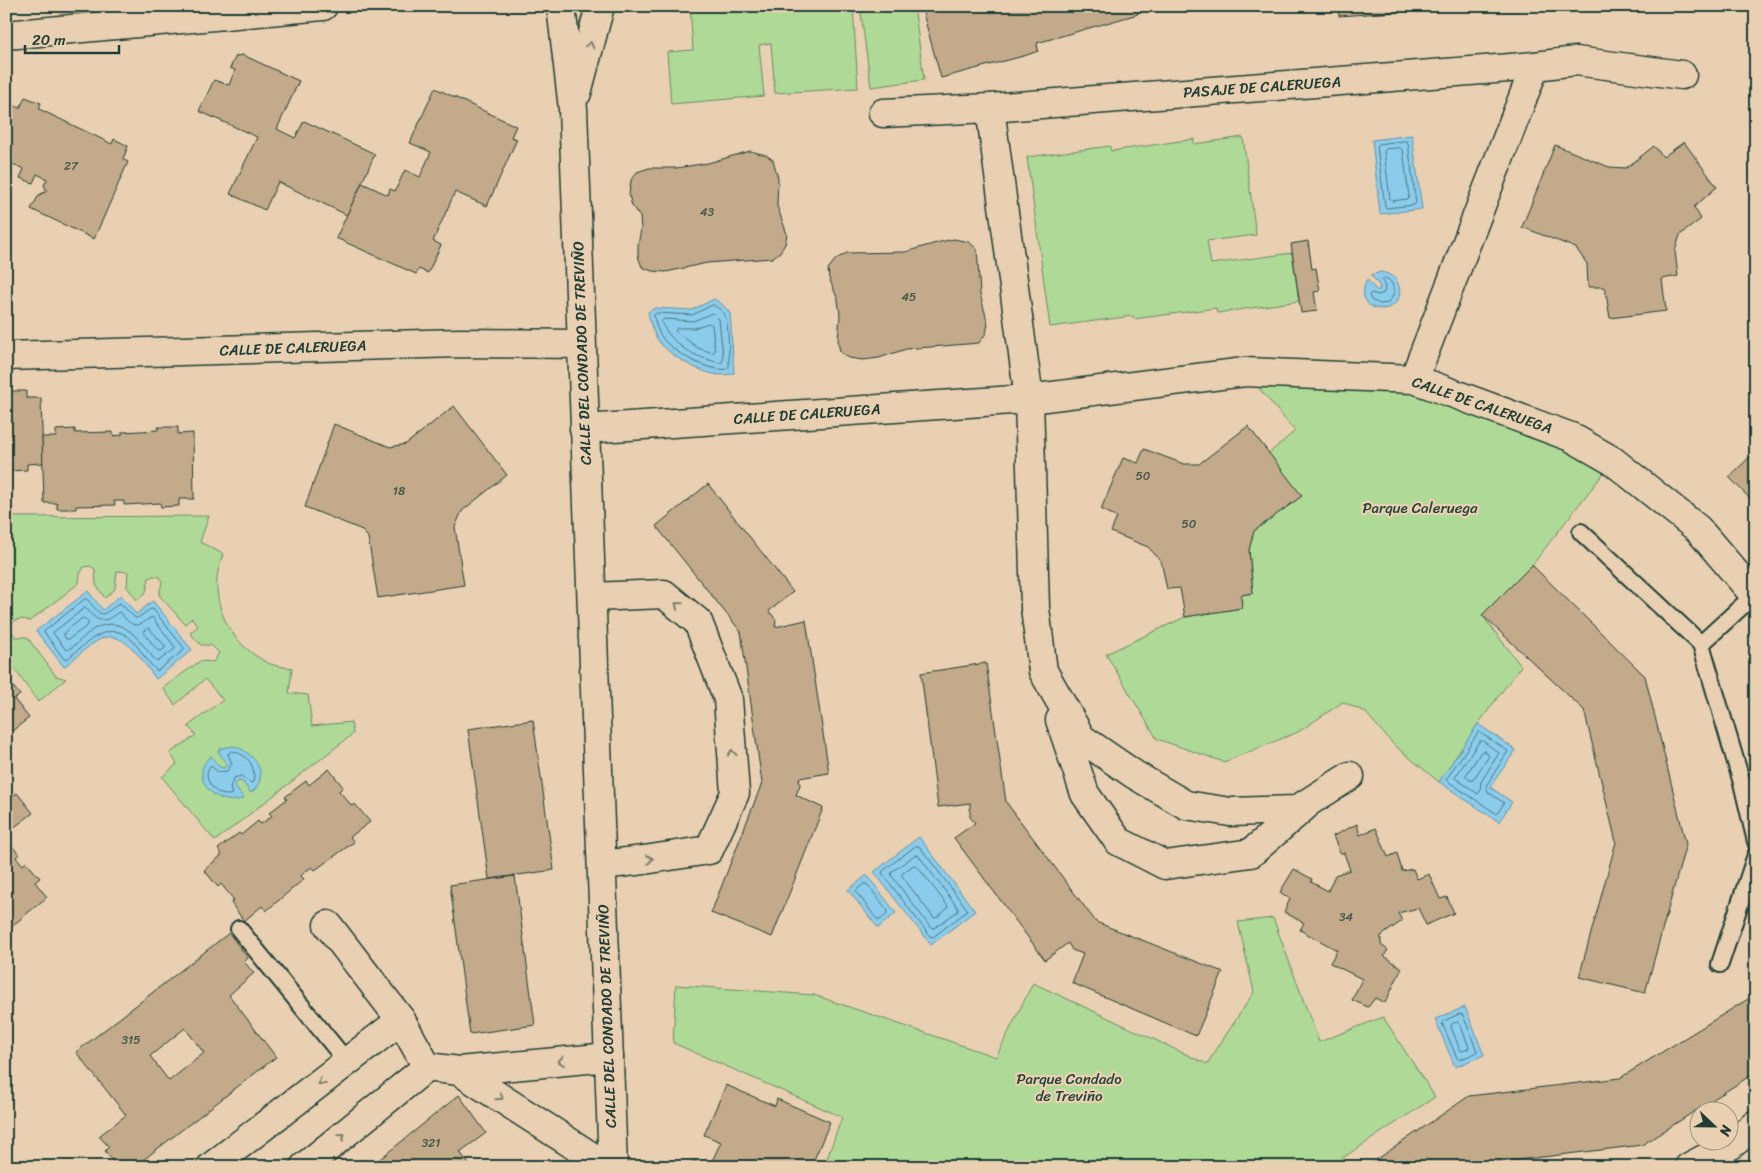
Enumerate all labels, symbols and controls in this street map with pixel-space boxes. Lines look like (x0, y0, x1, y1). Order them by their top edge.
scale bar (25, 22, 119, 54)
text: 20 m (32, 27, 66, 53)
one-way arrow (584, 40, 595, 49)
street label: PASAJE DE CALERUEGA (1182, 69, 1342, 105)
house number: 27 (64, 155, 79, 177)
house number: 43 (700, 201, 714, 223)
street label: CALLE DEL CONDADO DE TREVIÑO (565, 240, 599, 465)
house number: 45 (902, 286, 916, 308)
street label: CALLE DE CALERUEGA (219, 332, 367, 364)
street label: CALLE DE CALERUEGA (1408, 369, 1556, 441)
street label: CALLE DE CALERUEGA (733, 396, 881, 432)
house number: 50 (1136, 465, 1151, 487)
house number: 18 (393, 480, 405, 502)
park label: Parque Caleruega (1362, 495, 1478, 521)
house number: 50 (1182, 513, 1197, 535)
one-way arrow (675, 603, 684, 611)
one-way arrow (727, 748, 738, 756)
one-way arrow (646, 855, 654, 865)
street label: CALLE DEL CONDADO DE TREVIÑO (590, 903, 624, 1128)
house number: 34 (1339, 906, 1354, 928)
house number: 315 (121, 1029, 141, 1051)
one-way arrow (557, 1055, 565, 1066)
park label: Parque Condado de Treviño (1016, 1066, 1122, 1109)
one-way arrow (317, 1076, 327, 1085)
one-way arrow (495, 1091, 504, 1100)
north arrow (1690, 1100, 1740, 1150)
text: N (1712, 1121, 1739, 1140)
house number: 321 (422, 1132, 440, 1154)
one-way arrow (336, 1134, 345, 1142)

